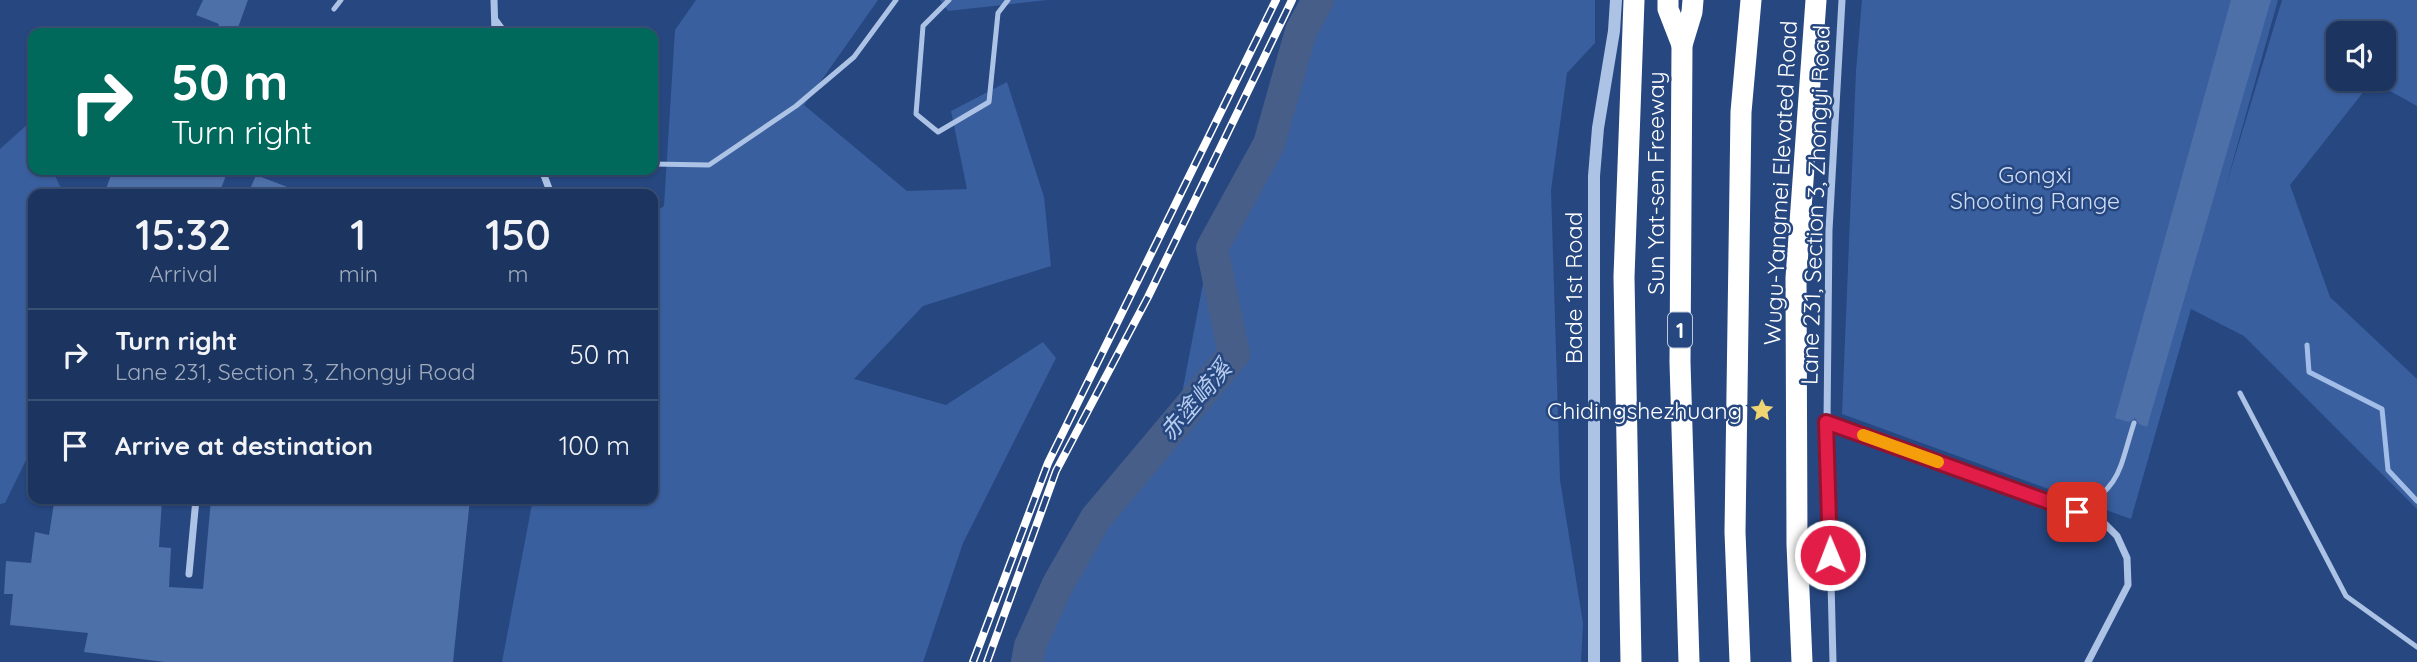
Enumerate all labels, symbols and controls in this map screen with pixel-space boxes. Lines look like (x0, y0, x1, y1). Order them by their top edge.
street label: Wugu-Yangmei Elevated Road (1757, 20, 1803, 346)
map controls (2326, 21, 2396, 91)
button: sound (2326, 21, 2396, 91)
street label: Lane 231, Section 3, Zhongyi Road (1794, 24, 1836, 386)
text: 50 m (171, 51, 288, 112)
icon: right (56, 56, 147, 147)
street label: Sun Yat-sen Freeway (1641, 71, 1670, 295)
text: Turn right (171, 112, 312, 152)
park label: Gongxi Shooting Range (1950, 160, 2120, 215)
text: 15:32 (135, 208, 231, 261)
text: 1 (350, 208, 366, 261)
text: 150 (485, 208, 551, 261)
street label: Bade 1st Road (1559, 212, 1588, 364)
text: Arrival (149, 259, 218, 288)
text: min (339, 259, 378, 288)
text: m (507, 259, 528, 288)
road number: 1 (1668, 312, 1692, 348)
text: Turn right (115, 324, 237, 357)
icon: right (56, 336, 94, 374)
text: 50 m (570, 338, 630, 371)
water label: 赤塗崎溪 (1153, 351, 1239, 446)
text: Lane 231, Section 3, Zhongyi Road (115, 357, 475, 386)
place label: Chidingshezhuang (1547, 396, 1742, 425)
place icon: Chidingshezhuang (1748, 396, 1776, 424)
icon: arrive (56, 427, 94, 465)
text: Arrive at destination (115, 429, 373, 462)
text: 100 m (559, 429, 630, 462)
pin (2047, 482, 2107, 542)
icon: arrive (2058, 493, 2096, 531)
position arrow (1793, 518, 1867, 592)

